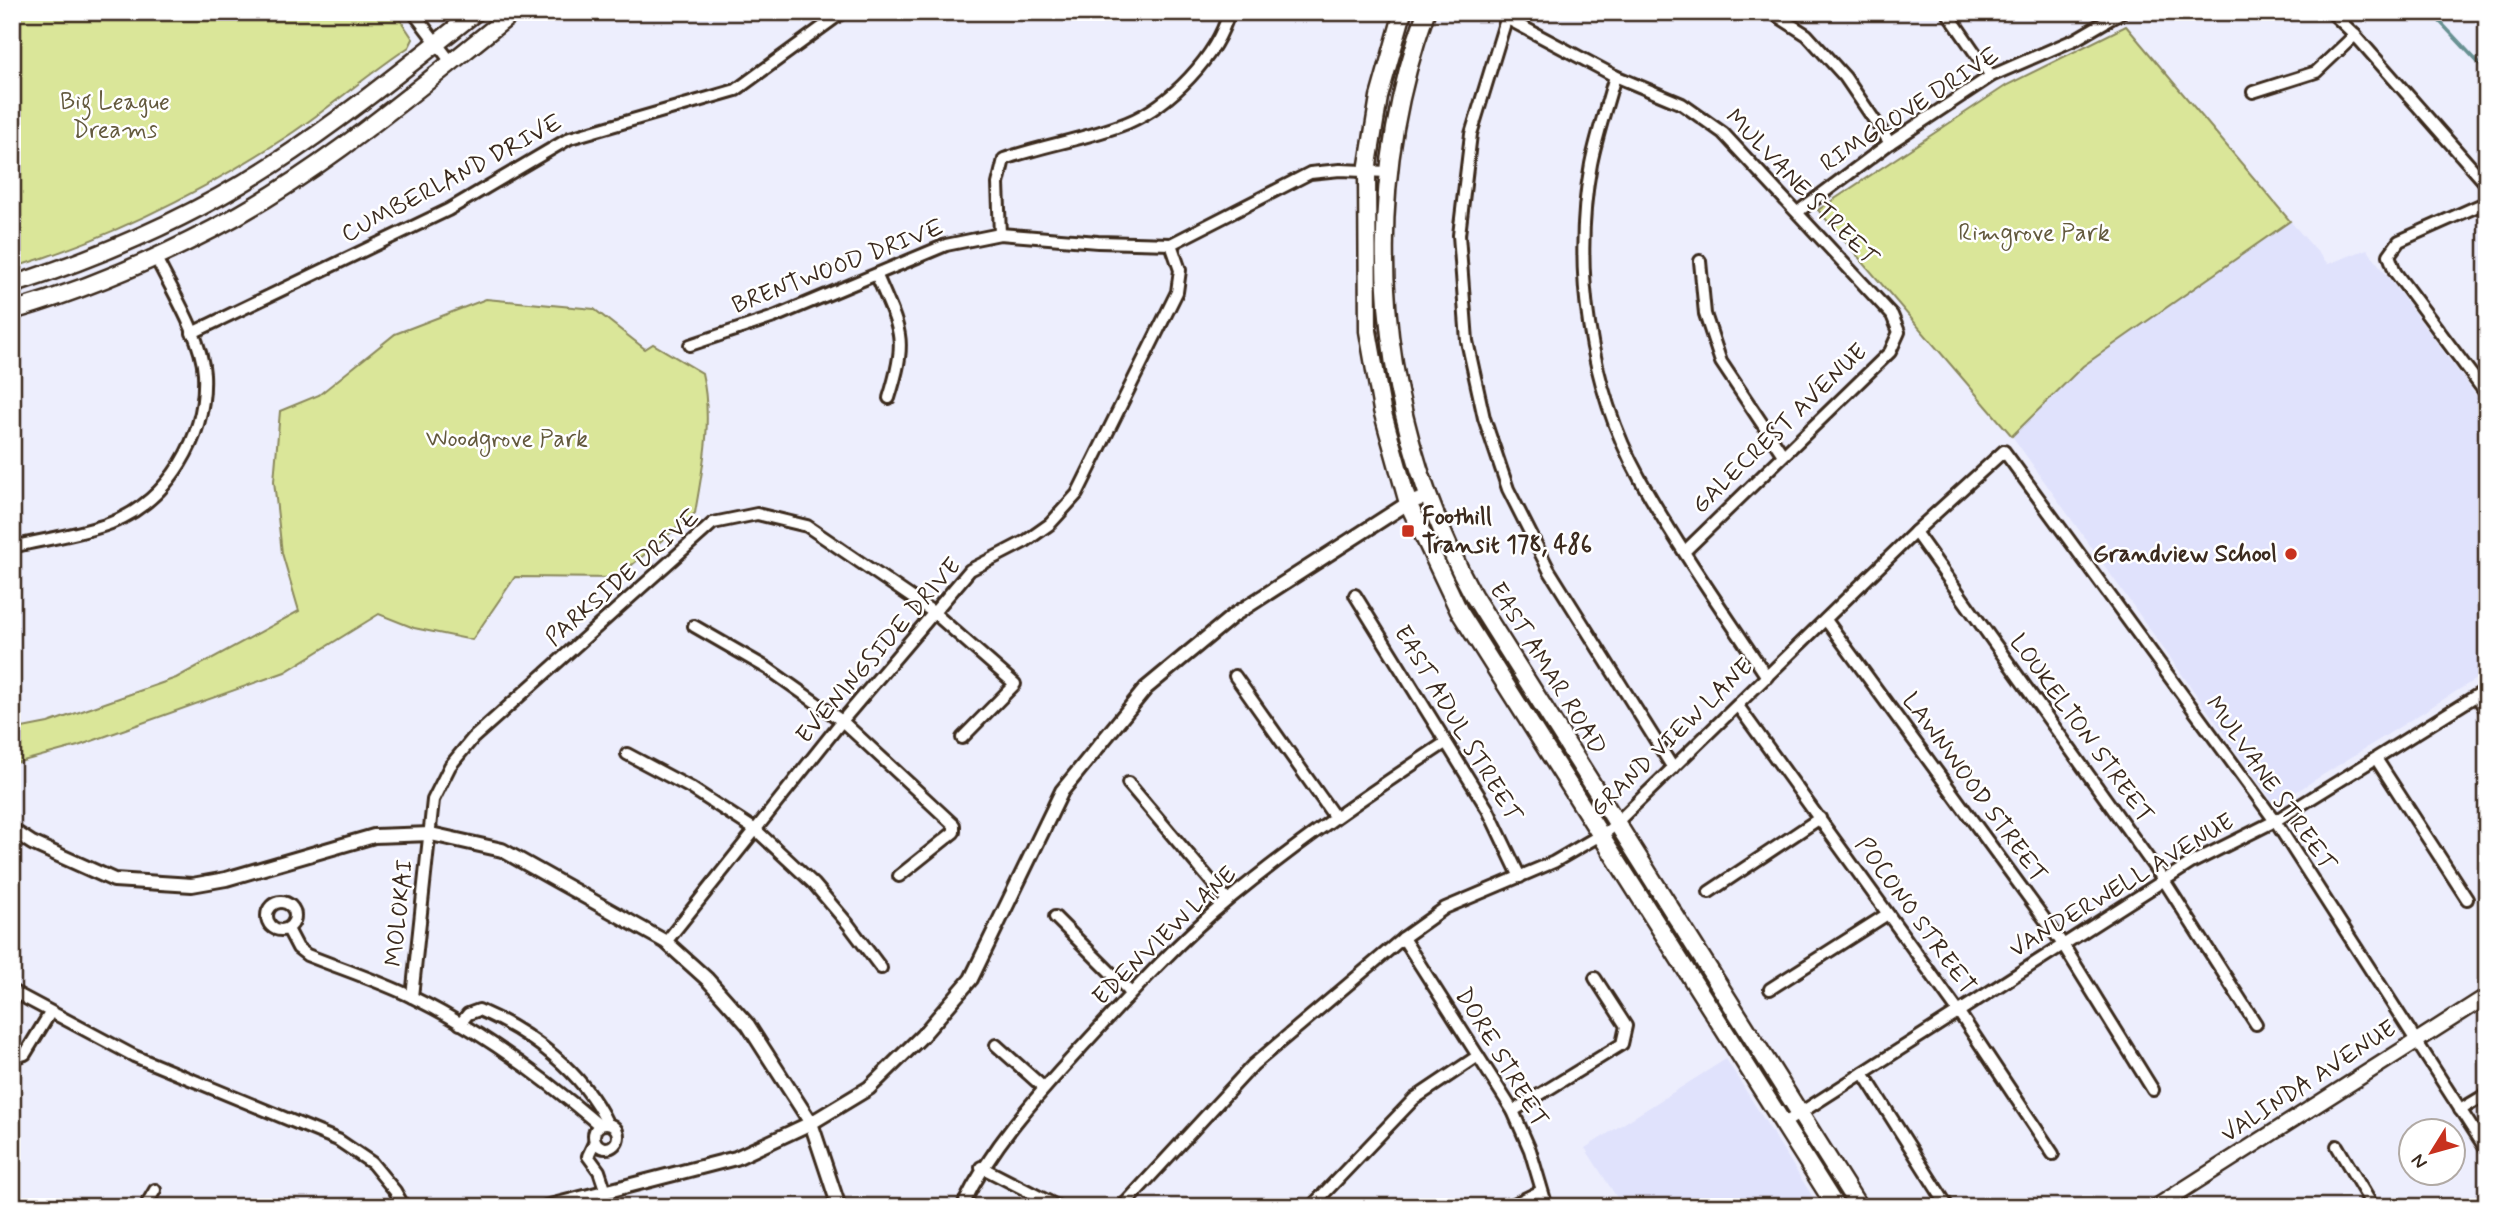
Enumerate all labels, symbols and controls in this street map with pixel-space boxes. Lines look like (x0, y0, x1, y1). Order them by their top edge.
street label: RIMGROVE DRIVE (1815, 41, 2005, 179)
park label: Big League Dreams (60, 87, 170, 146)
street label: MULVANE STREET (1718, 103, 1885, 274)
street label: CUMBERLAND DRIVE (336, 108, 568, 250)
street label: BRENTWOOD DRIVE (728, 212, 948, 322)
park label: Rimgrove Park (1958, 218, 2110, 251)
street label: GALECREST AVENUE (1686, 337, 1874, 521)
park label: Woodgrove Park (426, 424, 588, 457)
street label: PARKSIDE DRIVE (539, 502, 707, 654)
place label: Foothill Transit 178, 486 (1422, 502, 1592, 561)
marker: Foothill Transit 178, 486 (1400, 523, 1416, 539)
place label: Grandview School (2093, 539, 2277, 570)
marker: Grandview School (2283, 546, 2299, 562)
street label: EVENINGSIDE DRIVE (790, 551, 968, 751)
street label: EAST AMAR ROAD (1481, 577, 1613, 761)
street label: EAST ADUL STREET (1386, 620, 1528, 829)
street label: LOUKELTON STREET (2002, 628, 2160, 830)
street label: GRAND VIEW LANE (1584, 652, 1760, 824)
street label: LAWNWOOD STREET (1894, 687, 2054, 889)
street label: MULVANE STREET (2198, 690, 2342, 878)
street label: VANDERWELL AVENUE (2004, 807, 2240, 965)
street label: POCONO STREET (1847, 831, 1983, 1001)
street label: MOLOKAI (379, 858, 421, 968)
street label: EDENVIEW LANE (1086, 859, 1244, 1013)
street label: DORE STREET (1447, 983, 1555, 1133)
street label: VALINDA AVENUE (2215, 1014, 2403, 1150)
north arrow (2398, 1118, 2468, 1188)
text: N (2406, 1149, 2433, 1174)

